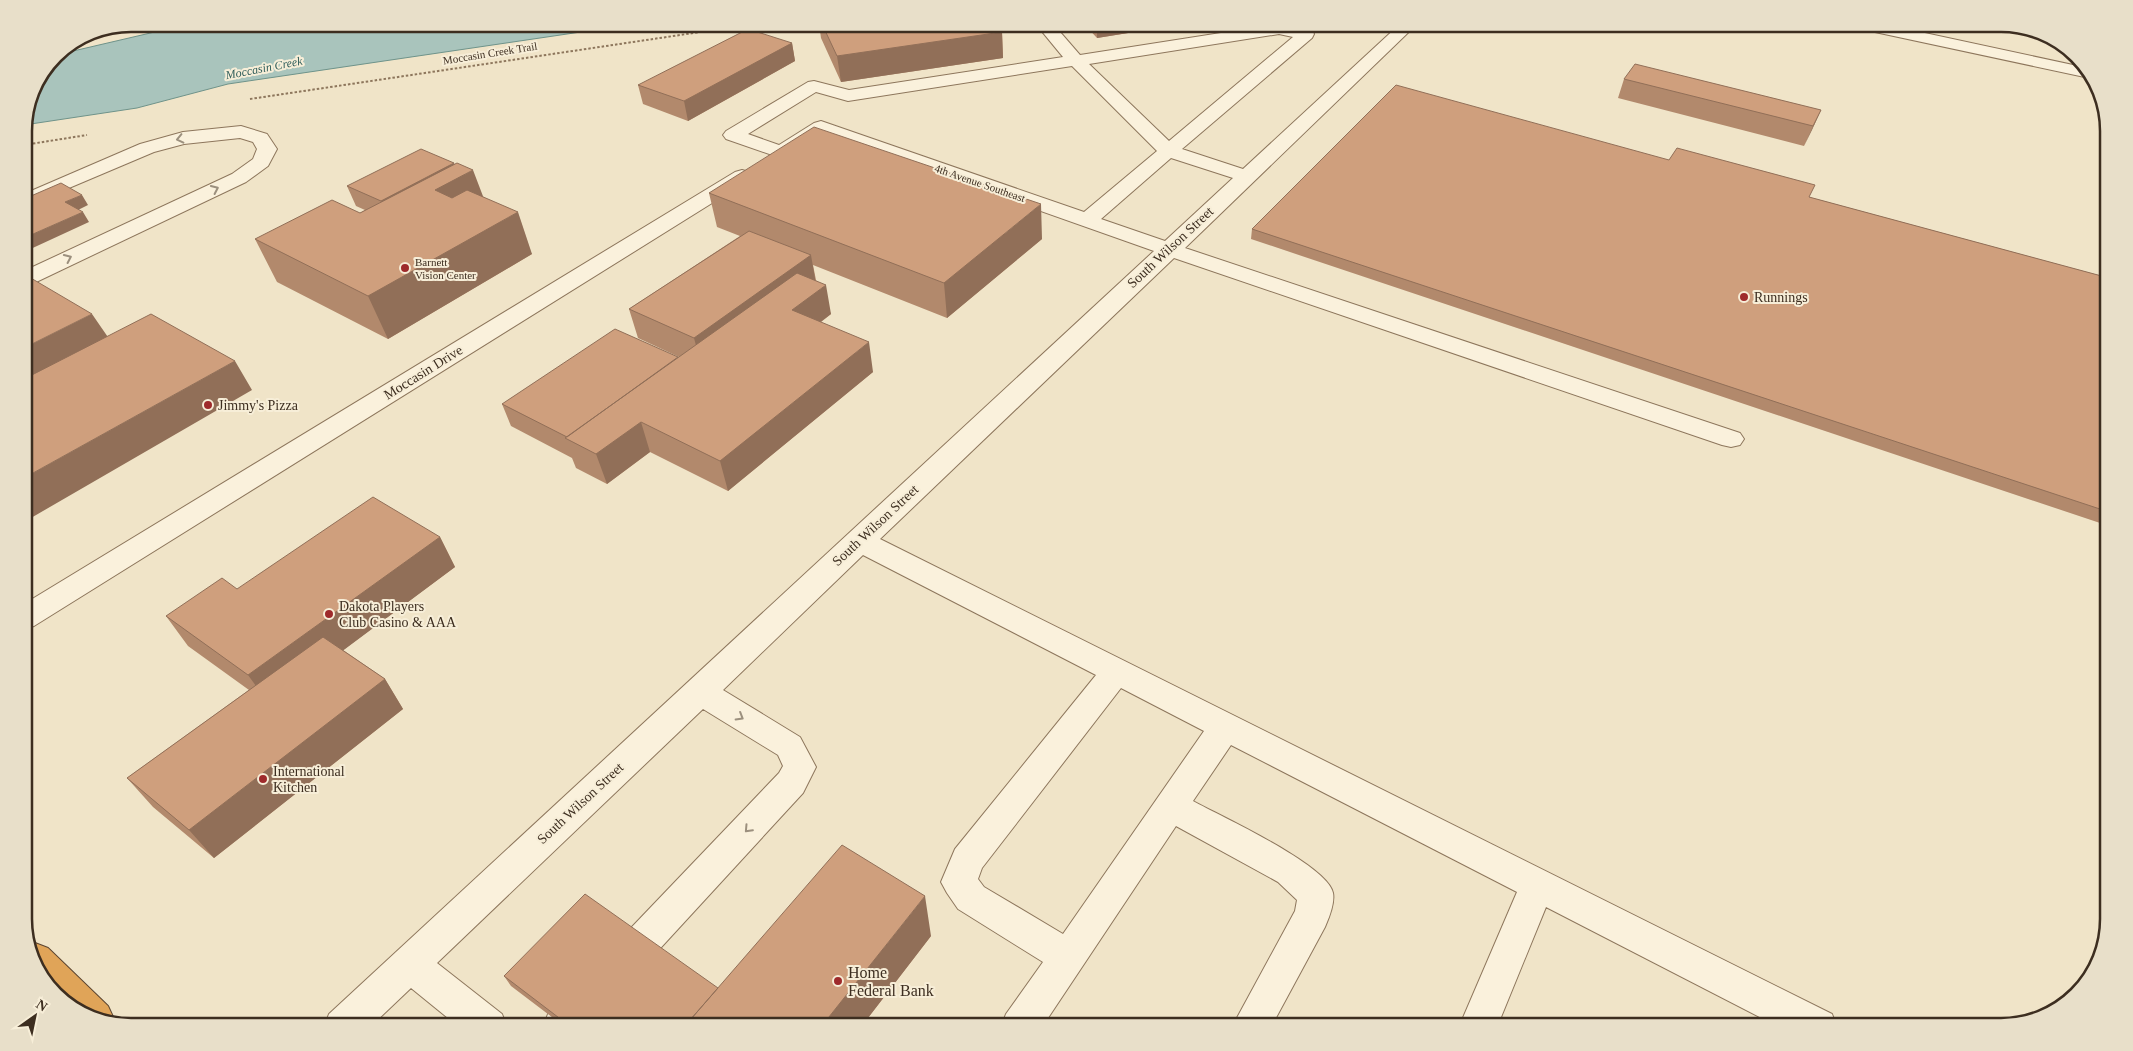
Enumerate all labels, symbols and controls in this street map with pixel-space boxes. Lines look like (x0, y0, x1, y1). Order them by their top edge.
street label: Moccasin Creek Trail (442, 40, 538, 66)
water label: Moccasin Creek (223, 54, 304, 82)
one-way arrow (176, 133, 185, 144)
street label: 4th Avenue Southeast (933, 162, 1027, 204)
one-way arrow (210, 185, 219, 196)
street label: South Wilson Street (1124, 204, 1216, 291)
one-way arrow (63, 254, 72, 264)
place label: Barnett Vision Center (415, 256, 476, 281)
marker: Barnett Vision Center (399, 262, 411, 274)
place label: Runnings (1754, 290, 1808, 305)
marker: Runnings (1738, 291, 1750, 303)
street label: Moccasin Drive (381, 342, 465, 403)
place label: Jimmy's Pizza (218, 398, 299, 413)
marker: Jimmy's Pizza (202, 399, 214, 411)
street label: South Wilson Street (829, 482, 921, 569)
place label: Dakota Players Club Casino & AAA (339, 599, 457, 630)
marker: Dakota Players Club Casino & AAA (323, 608, 335, 620)
one-way arrow (735, 710, 744, 720)
street label: South Wilson Street (534, 760, 626, 847)
place label: International Kitchen (273, 764, 345, 795)
marker: International Kitchen (257, 773, 269, 785)
one-way arrow (745, 824, 754, 833)
place label: Home Federal Bank (848, 964, 934, 999)
marker: Home Federal Bank (832, 975, 844, 987)
north arrow (10, 991, 60, 1041)
text: N (33, 996, 50, 1015)

